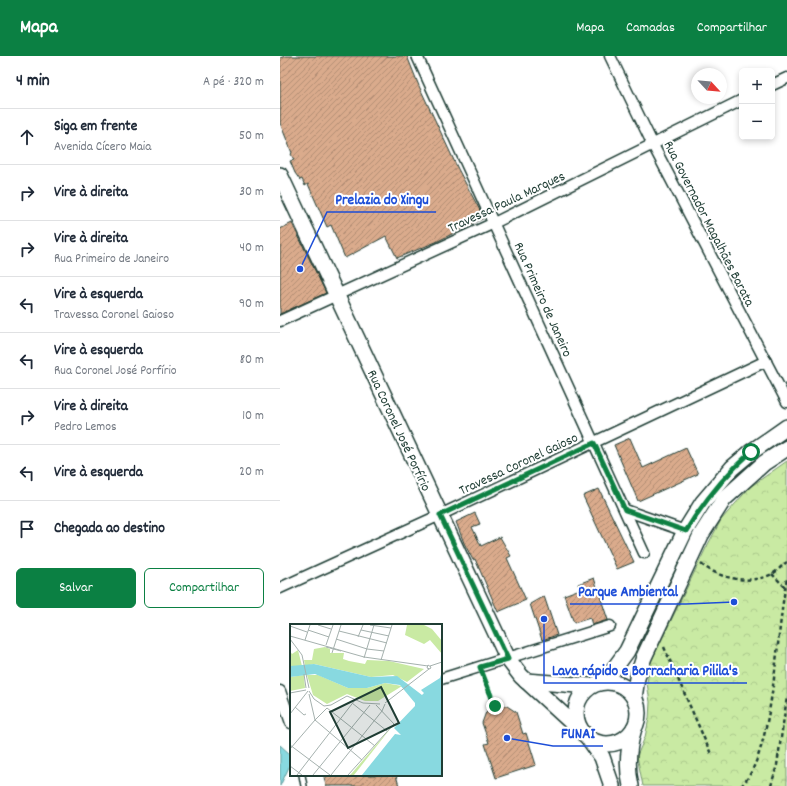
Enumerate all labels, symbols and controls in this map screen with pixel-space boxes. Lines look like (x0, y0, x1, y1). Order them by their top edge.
text: Mapa (20, 15, 58, 42)
text: Mapa (576, 18, 604, 38)
text: Camadas (626, 18, 675, 38)
text: Compartilhar (697, 18, 767, 38)
north arrow (691, 68, 727, 104)
map controls (739, 68, 775, 140)
button: + (739, 68, 775, 104)
text: 4 min (16, 70, 50, 94)
text: A pé · 320 m (203, 73, 264, 92)
button: − (739, 104, 775, 140)
text: Siga em frente (54, 116, 137, 138)
icon: ahead (16, 126, 38, 148)
text: 50 m (239, 127, 264, 146)
text: Avenida Cícero Maia (54, 138, 151, 157)
street label: Rua Governador Magalhães Barata (658, 138, 759, 311)
street label: Travessa Paula Marques (445, 167, 569, 239)
icon: right (16, 182, 38, 204)
text: Vire à direita (54, 182, 128, 204)
text: 30 m (239, 183, 264, 202)
callout: Prelazia do Xingu (327, 185, 436, 212)
text: Prelazia do Xingu (335, 190, 429, 212)
text: Vire à direita (54, 228, 128, 250)
icon: right (16, 238, 38, 260)
text: 40 m (240, 239, 264, 258)
street label: Rua Primeiro de Janeiro (508, 239, 577, 360)
text: Rua Primeiro de Janeiro (54, 250, 169, 269)
text: Vire à esquerda (54, 284, 143, 306)
icon: left (16, 294, 38, 316)
text: 90 m (239, 295, 264, 314)
text: Travessa Coronel Gaioso (54, 306, 174, 325)
text: Vire à esquerda (54, 340, 143, 362)
icon: left (16, 350, 38, 372)
text: 80 m (240, 351, 264, 370)
text: Rua Coronel José Porfírio (54, 362, 177, 381)
street label: Rua Coronel José Porfírio (361, 367, 435, 495)
text: Vire à direita (54, 396, 128, 418)
icon: right (16, 406, 38, 428)
text: 10 m (242, 407, 264, 426)
text: Pedro Lemos (54, 418, 117, 437)
street label: Travessa Coronel Gaioso (456, 428, 582, 501)
route start (742, 443, 760, 461)
icon: left (16, 462, 38, 484)
text: Vire à esquerda (54, 462, 143, 484)
text: 20 m (239, 463, 264, 482)
icon: arrive (16, 518, 38, 540)
text: Chegada ao destino (54, 518, 165, 540)
button: Salvar (16, 568, 136, 608)
button: Compartilhar (144, 568, 264, 608)
callout: Parque Ambiental (570, 577, 686, 604)
text: Parque Ambiental (578, 582, 678, 604)
inset map (290, 624, 442, 776)
callout: Lava rápido e Borracharia Pilila's (544, 656, 747, 683)
text: Lava rápido e Borracharia Pilila's (552, 661, 738, 683)
route end (486, 697, 504, 715)
callout: FUNAI (553, 719, 603, 746)
text: FUNAI (561, 724, 595, 746)

